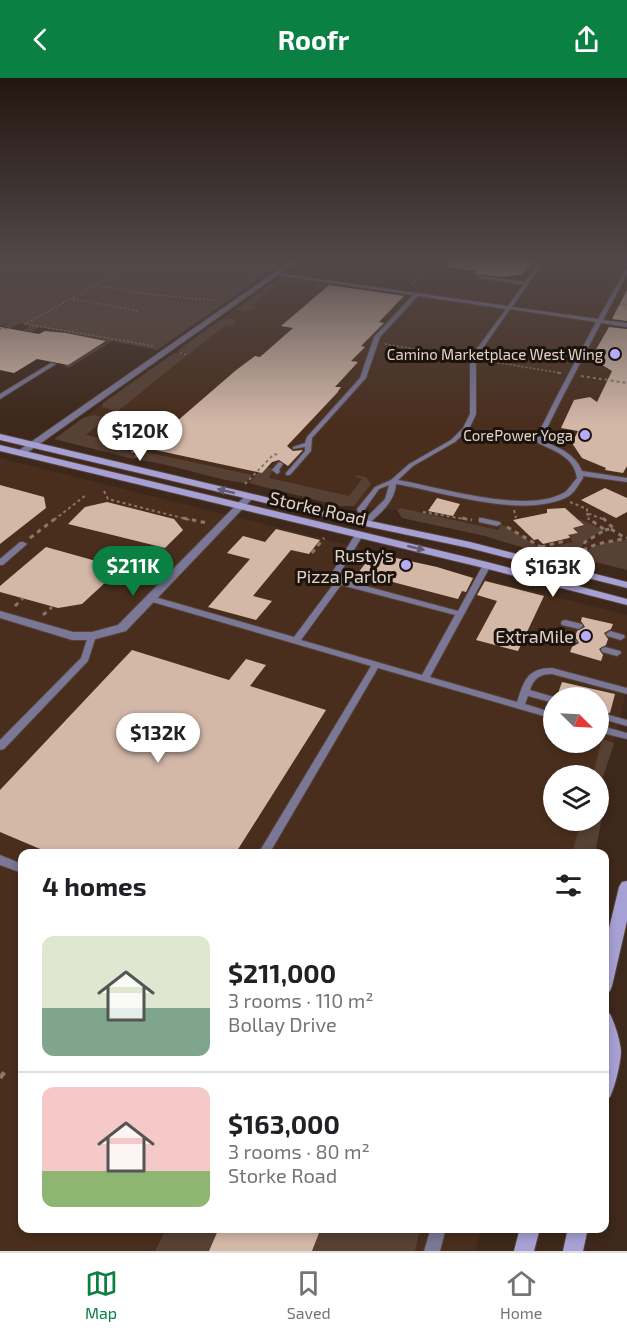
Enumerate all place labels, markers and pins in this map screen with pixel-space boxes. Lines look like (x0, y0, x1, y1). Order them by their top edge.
place label: Camino Marketplace West Wing (387, 345, 604, 363)
marker: Camino Marketplace West Wing (608, 347, 622, 361)
pin: $120K (98, 411, 182, 462)
place label: CorePower Yoga (463, 426, 573, 444)
marker: CorePower Yoga (578, 428, 592, 442)
place label: Rusty's Pizza Parlor (296, 544, 394, 587)
pin: $211K (91, 546, 175, 597)
pin: $163K (511, 547, 595, 598)
marker: Rusty's Pizza Parlor (399, 558, 413, 572)
place label: ExtraMile (495, 625, 574, 647)
marker: ExtraMile (579, 629, 593, 643)
pin: $132K (116, 713, 200, 764)

